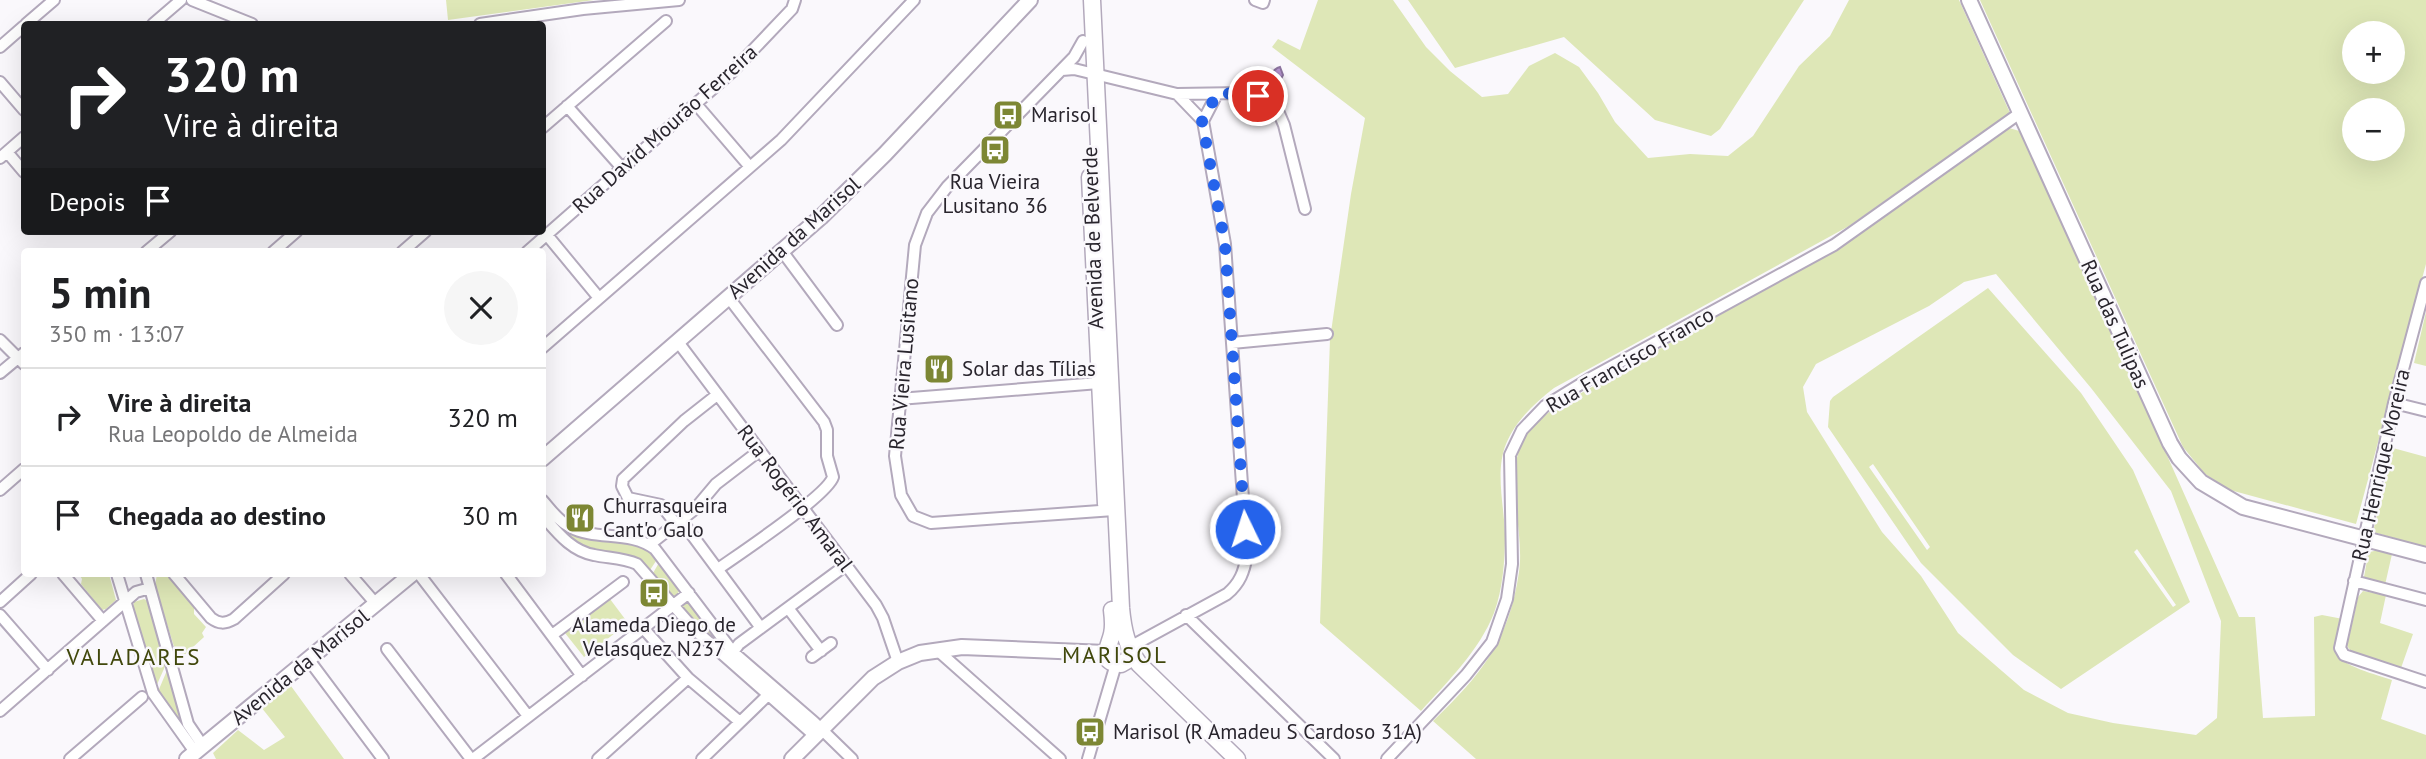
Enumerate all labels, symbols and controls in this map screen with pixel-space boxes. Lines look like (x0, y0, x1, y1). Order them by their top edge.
map controls (2342, 21, 2405, 161)
button: + (2342, 21, 2405, 84)
street label: Rua David Mourão Ferreira (567, 38, 763, 219)
text: 320 m (164, 42, 299, 106)
icon: right (49, 49, 140, 140)
pin (1228, 66, 1288, 126)
icon: arrive (1239, 77, 1277, 115)
bus stop icon: Marisol (991, 98, 1025, 132)
button: − (2342, 98, 2405, 161)
place label: Marisol (1031, 101, 1097, 128)
text: Vire à direita (164, 104, 339, 146)
bus stop icon: Rua Vieira Lusitano 36 (978, 133, 1012, 167)
street label: Avenida de Belverde (1076, 146, 1109, 330)
place label: Rua Vieira Lusitano 36 (943, 168, 1048, 219)
street label: Avenida da Marisol (722, 171, 866, 305)
icon: arrive (139, 182, 177, 220)
text: Depois (49, 185, 125, 218)
street label: Rua das Tulipas (2075, 255, 2156, 392)
text: 5 min (49, 265, 151, 320)
button: close (444, 271, 518, 345)
street label: Rua Vieira Lusitano (883, 277, 924, 451)
street label: Rua Francisco Franco (1541, 301, 1719, 419)
text: 350 m · 13:07 (49, 319, 185, 348)
restaurant icon: Solar das Tílias (922, 352, 956, 386)
place label: Solar das Tílias (962, 355, 1096, 382)
street label: Rua Henrique Moreira (2345, 366, 2416, 564)
text: Vire à direita (108, 386, 251, 419)
icon: right (49, 398, 87, 436)
text: 320 m (447, 401, 518, 434)
text: Rua Leopoldo de Almeida (108, 419, 358, 448)
street label: Rua Rogério Amaral (731, 419, 859, 576)
place label: Churrasqueira Cant'o Galo (603, 492, 728, 543)
position arrow (1208, 492, 1282, 566)
icon: arrive (49, 496, 87, 534)
text: Chegada ao destino (108, 499, 326, 532)
text: 30 m (462, 499, 518, 532)
restaurant icon: Churrasqueira Cant'o Galo (563, 501, 597, 535)
bus stop icon: Alameda Diego de Velasquez N237 (637, 576, 671, 610)
street label: Avenida da Marisol (225, 603, 374, 731)
place label: Alameda Diego de Velasquez N237 (572, 611, 736, 662)
district label: MARISOL (1062, 640, 1168, 669)
district label: VALADARES (65, 642, 202, 671)
bus stop icon: Marisol (R Amadeu S Cardoso 31A) (1073, 715, 1107, 749)
place label: Marisol (R Amadeu S Cardoso 31A) (1113, 718, 1422, 745)

